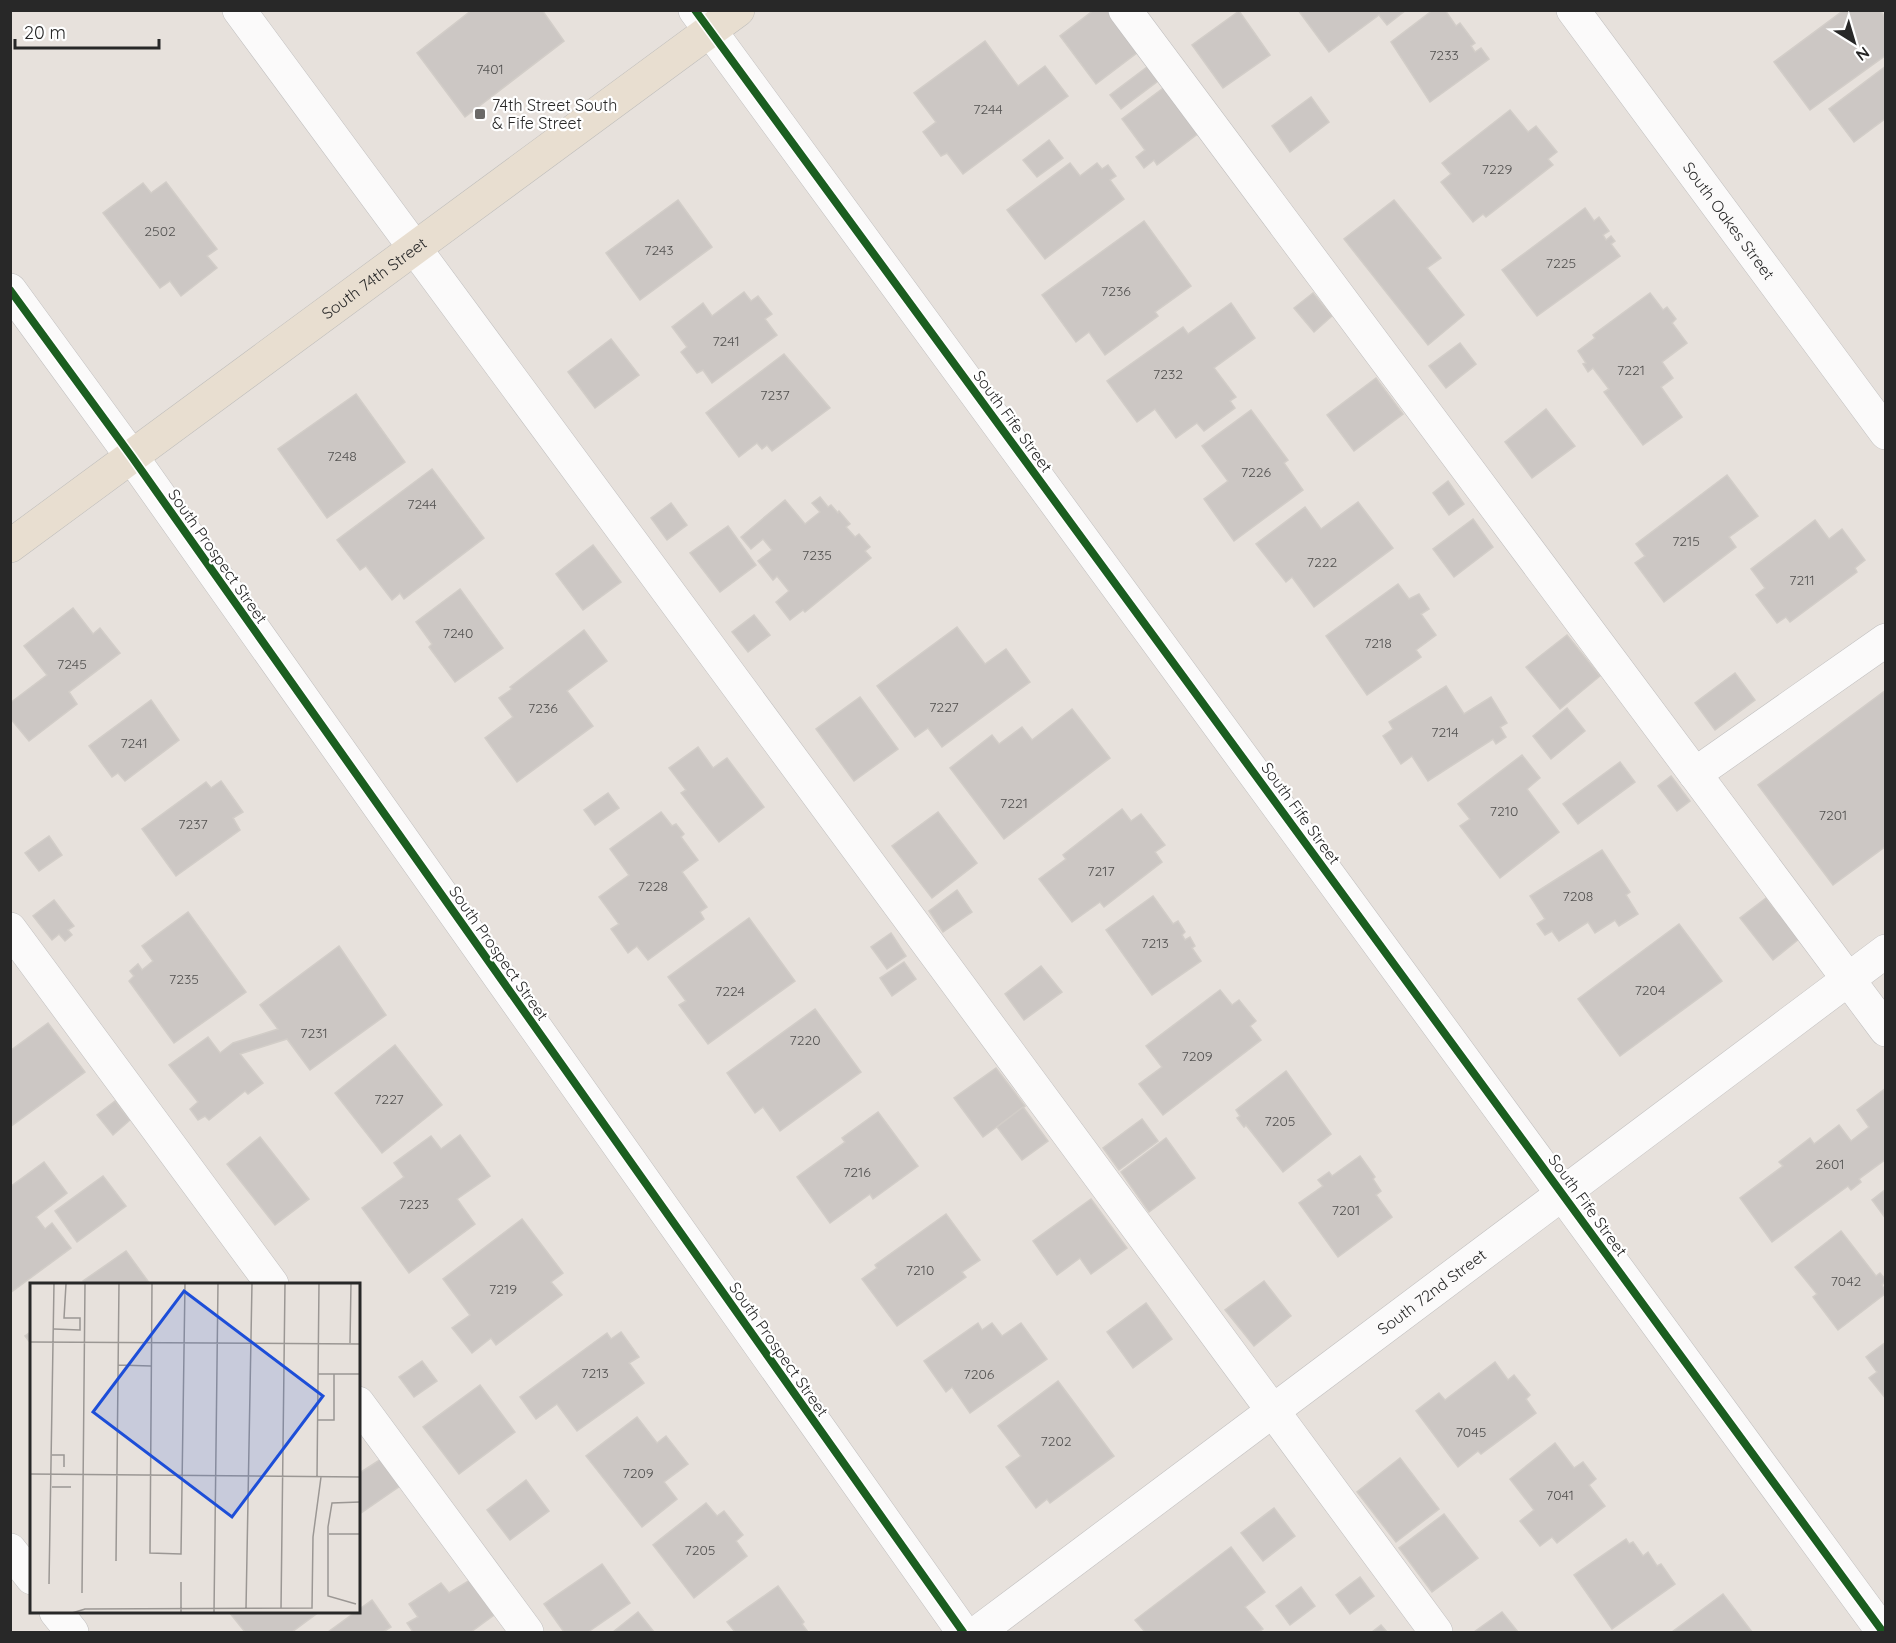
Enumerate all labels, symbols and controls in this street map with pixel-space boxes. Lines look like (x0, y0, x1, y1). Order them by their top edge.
scale bar (15, 12, 159, 50)
north arrow (1824, 12, 1884, 72)
text: 20 m (24, 21, 66, 44)
text: N (1852, 42, 1874, 66)
house number: 7233 (1429, 46, 1459, 64)
house number: 7401 (476, 60, 504, 78)
place label: 74th Street South & Fife Street (492, 95, 617, 133)
house number: 7244 (973, 100, 1003, 118)
marker: 74th Street South & Fife Street (473, 107, 487, 121)
street label: South Oakes Street (1679, 158, 1779, 283)
house number: 7229 (1482, 160, 1512, 178)
house number: 2502 (144, 222, 176, 240)
street label: South 74th Street (318, 233, 430, 323)
house number: 7243 (644, 241, 674, 259)
house number: 7225 (1546, 254, 1576, 272)
house number: 7236 (1101, 282, 1131, 300)
house number: 7241 (712, 332, 740, 350)
house number: 7221 (1617, 361, 1645, 379)
house number: 7232 (1153, 365, 1183, 383)
street label: South Fife Street (969, 366, 1057, 476)
house number: 7237 (760, 386, 790, 404)
house number: 7248 (327, 447, 357, 465)
house number: 7226 (1241, 463, 1272, 481)
street label: South Prospect Street (164, 485, 272, 627)
house number: 7244 (407, 495, 437, 513)
house number: 7215 (1672, 532, 1700, 550)
house number: 7235 (802, 546, 832, 564)
house number: 7222 (1307, 553, 1337, 571)
house number: 7211 (1789, 571, 1815, 589)
house number: 7240 (443, 624, 473, 642)
house number: 7218 (1364, 634, 1392, 652)
house number: 7245 (57, 655, 87, 673)
house number: 7227 (929, 698, 959, 716)
house number: 7236 (528, 699, 558, 717)
house number: 7214 (1431, 723, 1459, 741)
house number: 7241 (120, 734, 148, 752)
street label: South Fife Street (1257, 758, 1345, 868)
house number: 7221 (1000, 794, 1028, 812)
house number: 7210 (1490, 802, 1518, 820)
house number: 7201 (1819, 806, 1847, 824)
house number: 7237 (178, 815, 208, 833)
house number: 7217 (1087, 862, 1115, 880)
house number: 7228 (638, 877, 668, 895)
street label: South Prospect Street (445, 882, 553, 1024)
house number: 7208 (1563, 887, 1593, 905)
house number: 7213 (1141, 934, 1169, 952)
house number: 7235 (169, 970, 199, 988)
house number: 7204 (1635, 981, 1665, 999)
house number: 7224 (715, 982, 745, 1000)
house number: 7231 (300, 1024, 328, 1042)
house number: 7220 (789, 1031, 821, 1049)
house number: 7209 (1181, 1047, 1213, 1065)
house number: 7227 (374, 1090, 404, 1108)
house number: 7205 (1265, 1112, 1295, 1130)
street label: South Fife Street (1544, 1150, 1632, 1260)
house number: 2601 (1816, 1155, 1844, 1173)
house number: 7216 (843, 1163, 871, 1181)
house number: 7223 (399, 1195, 429, 1213)
house number: 7201 (1332, 1201, 1360, 1219)
street label: South 72nd Street (1373, 1245, 1490, 1339)
house number: 7210 (906, 1261, 934, 1279)
house number: 7042 (1831, 1272, 1862, 1290)
street label: South Prospect Street (725, 1278, 833, 1420)
house number: 7219 (489, 1280, 517, 1298)
inset map (30, 1283, 360, 1613)
house number: 7213 (581, 1364, 609, 1382)
house number: 7206 (964, 1365, 995, 1383)
house number: 7045 (1456, 1423, 1486, 1441)
house number: 7202 (1040, 1432, 1072, 1450)
house number: 7209 (622, 1464, 654, 1482)
house number: 7041 (1546, 1486, 1574, 1504)
house number: 7205 (685, 1541, 715, 1559)

